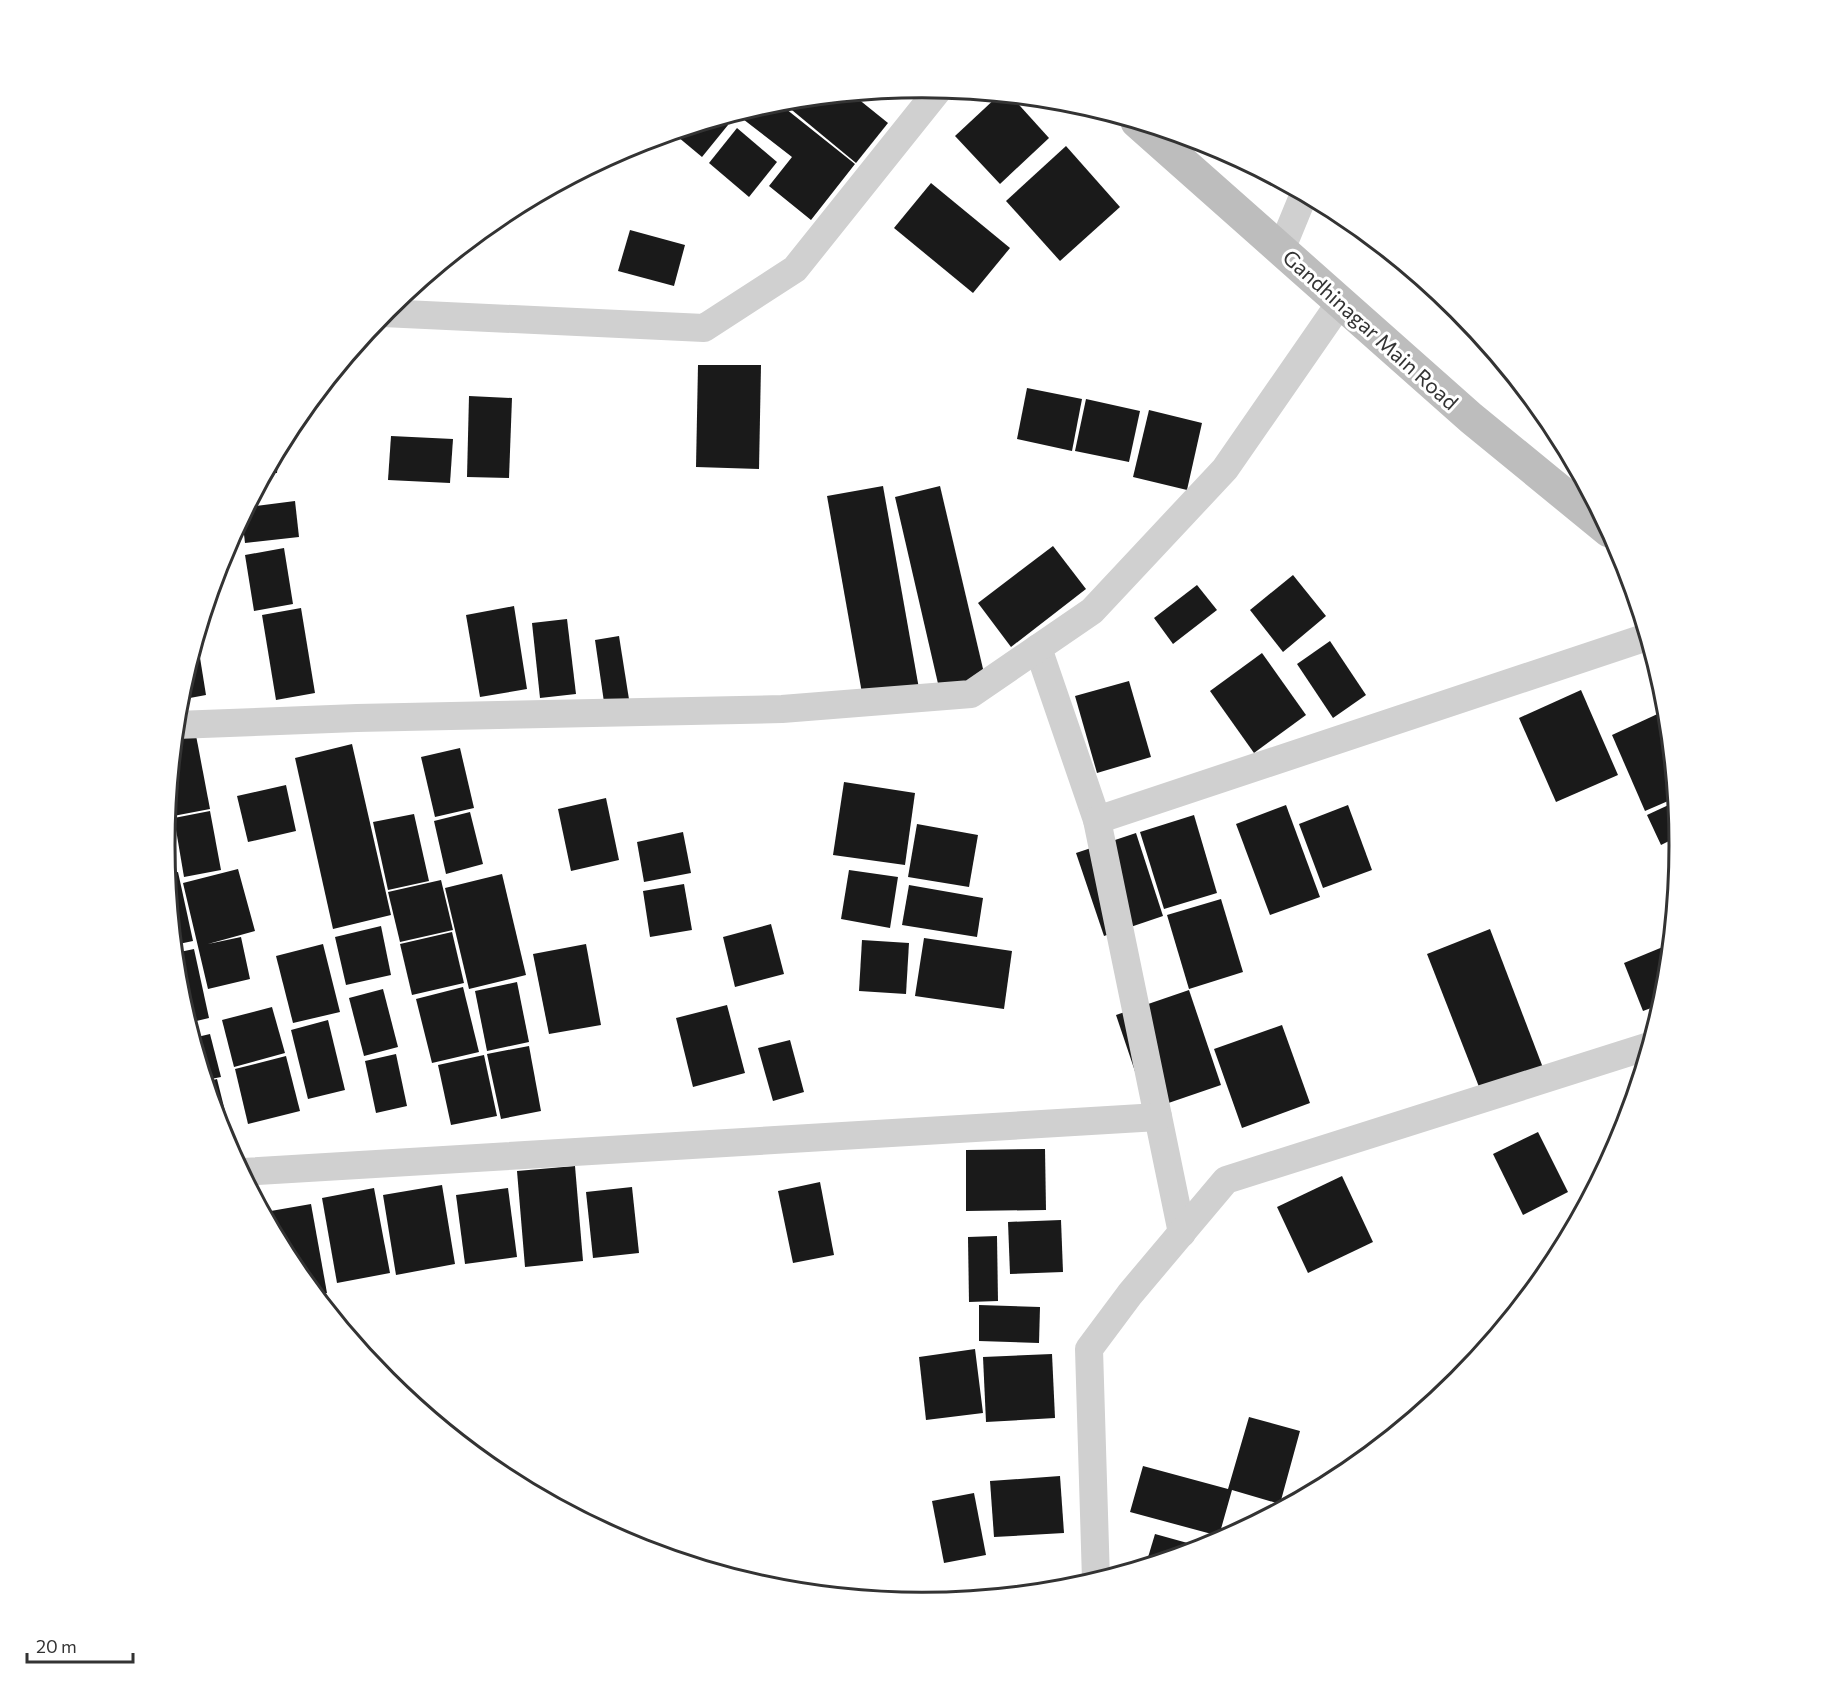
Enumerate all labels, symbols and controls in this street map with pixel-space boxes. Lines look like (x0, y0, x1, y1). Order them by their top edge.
street label: Gandhinagar Main Road (1278, 244, 1464, 414)
scale bar (27, 1626, 134, 1664)
text: 20 m (36, 1635, 77, 1657)

